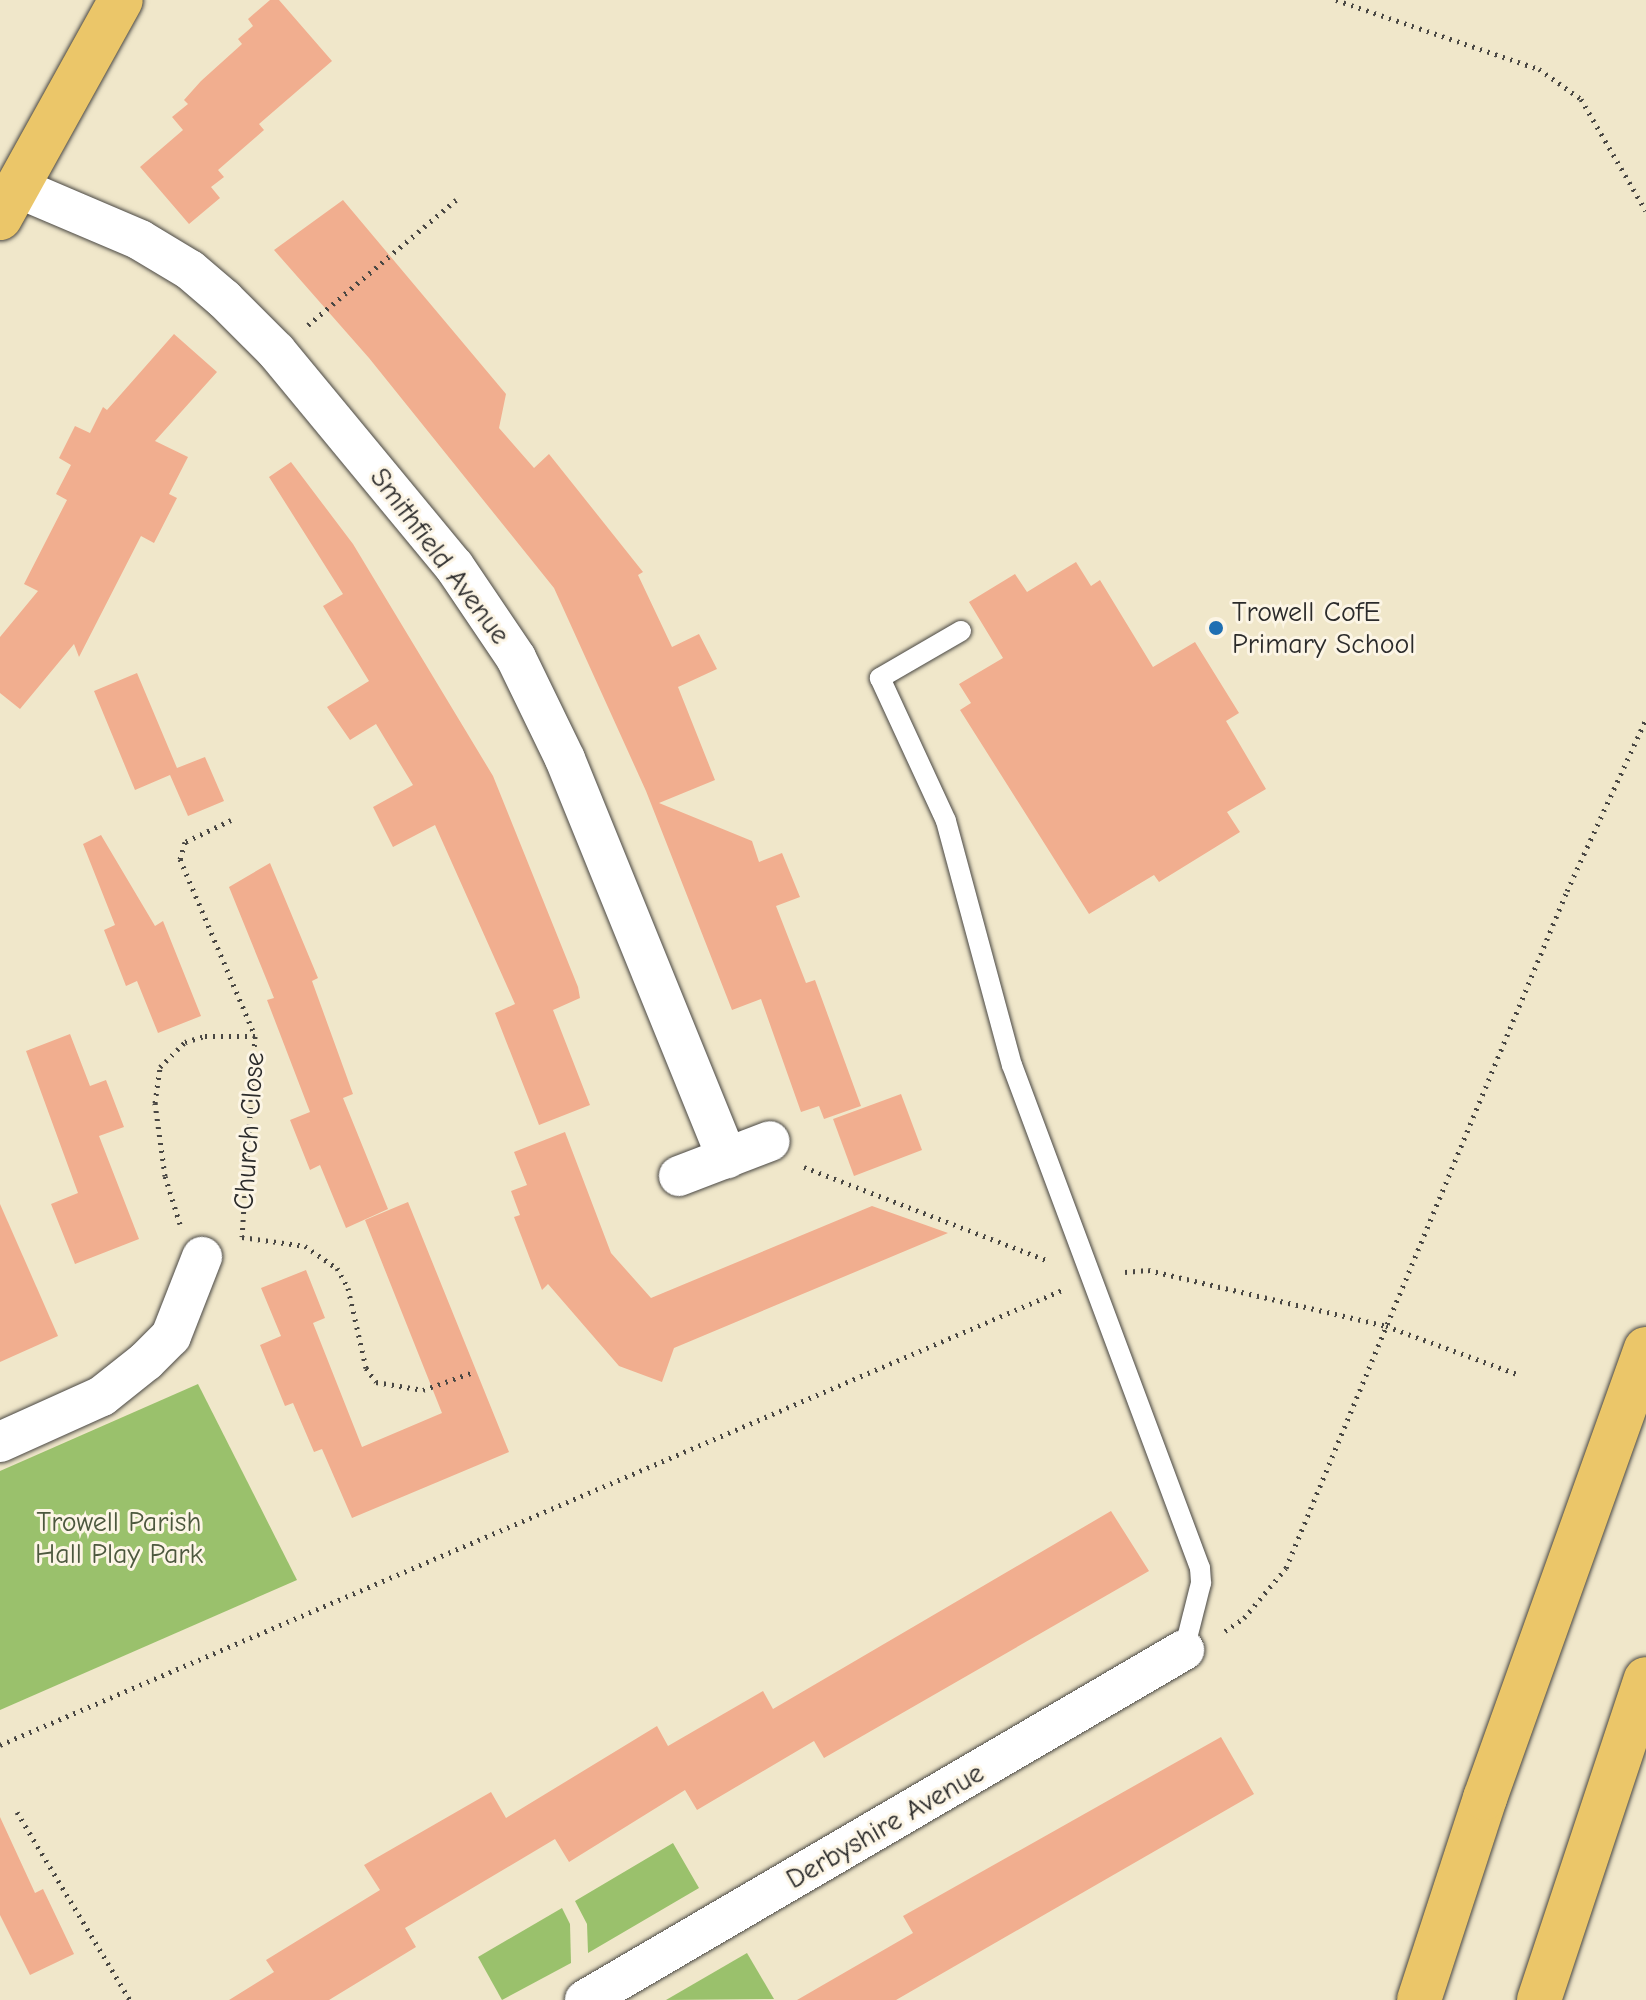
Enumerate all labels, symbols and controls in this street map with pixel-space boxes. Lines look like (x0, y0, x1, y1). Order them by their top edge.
street label: Smithfield Avenue (363, 461, 517, 651)
place label: Trowell CofE Primary School (1232, 595, 1415, 661)
marker: Trowell CofE Primary School (1207, 619, 1225, 637)
street label: Church Close (227, 1051, 271, 1211)
park label: Trowell Parish Hall Play Park (35, 1505, 203, 1571)
street label: Derbyshire Avenue (780, 1756, 990, 1896)

